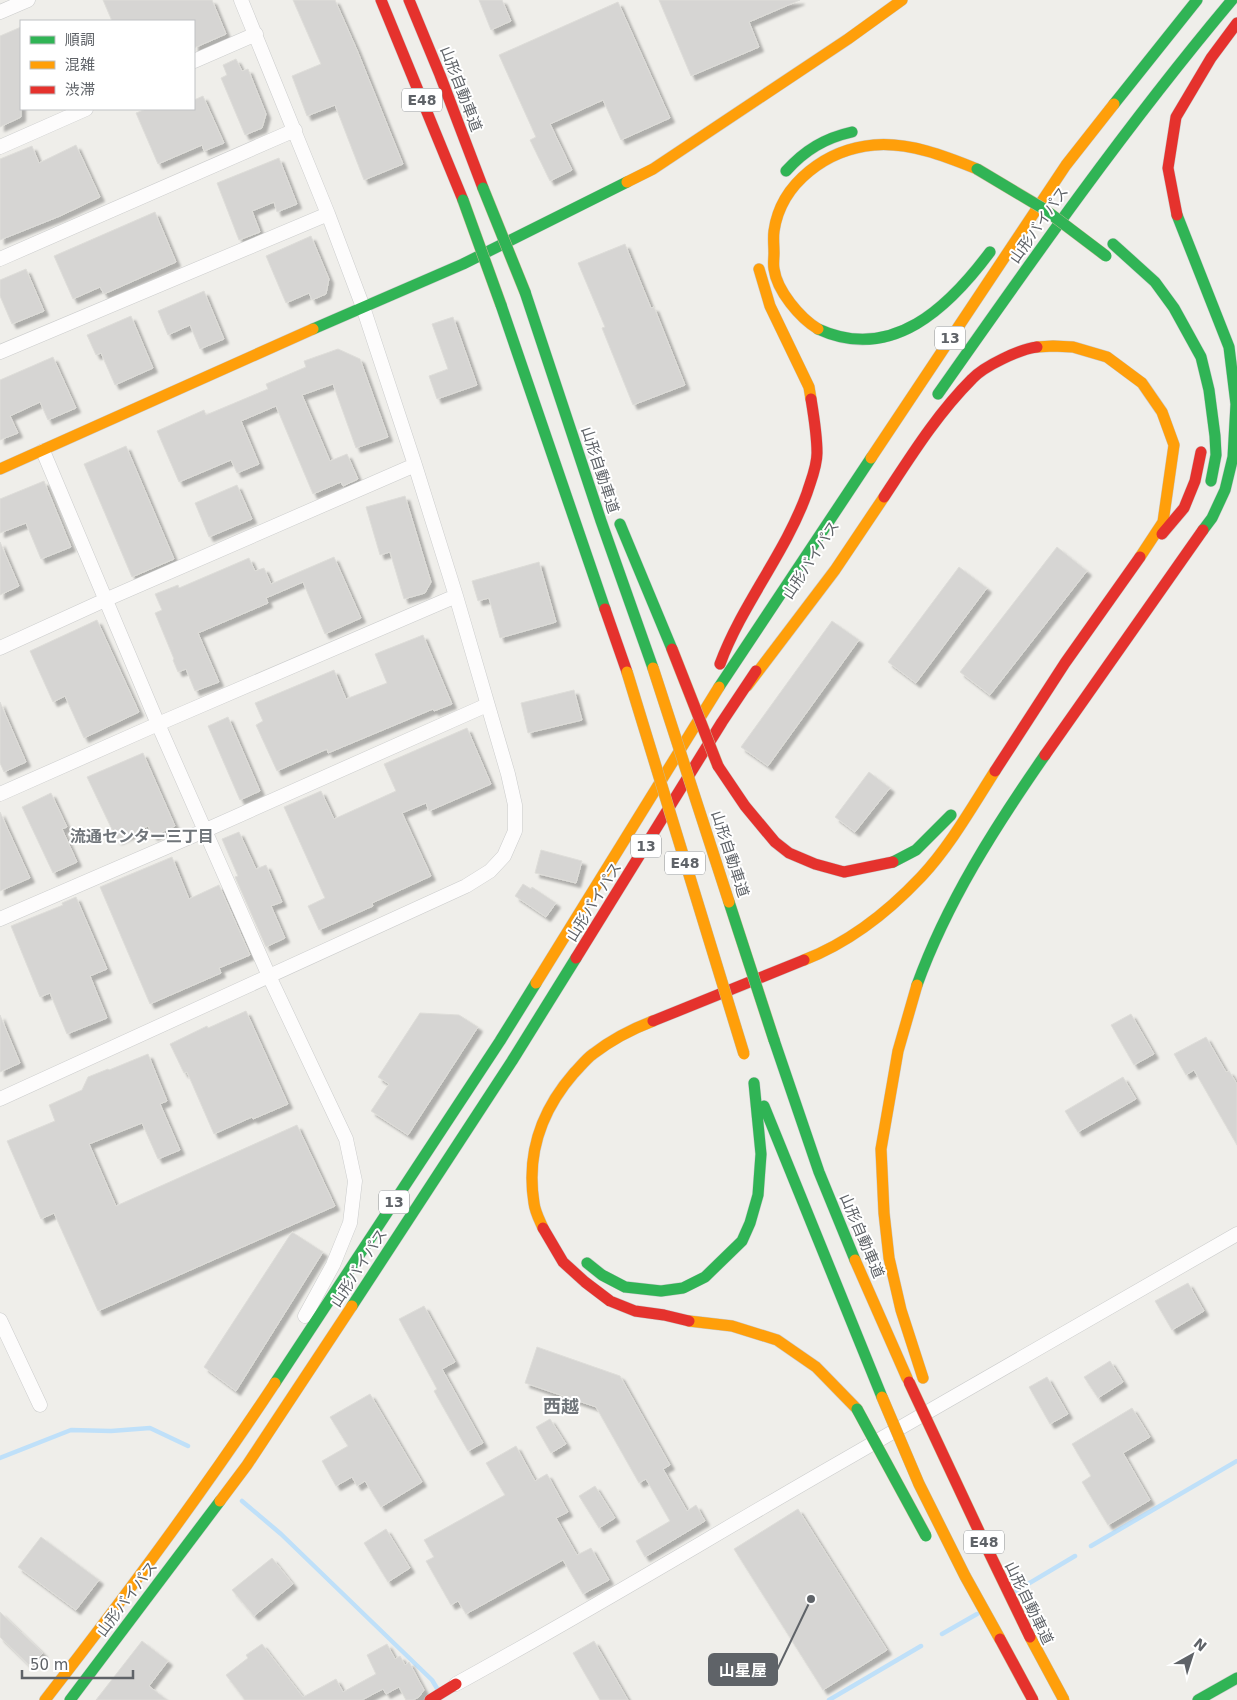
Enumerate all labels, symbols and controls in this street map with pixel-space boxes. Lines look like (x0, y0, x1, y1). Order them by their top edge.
legend (20, 20, 195, 110)
text: 順調 (65, 31, 95, 49)
street label: 山形自動車道 (436, 44, 486, 134)
text: 混雑 (65, 56, 95, 74)
text: 渋滞 (65, 81, 95, 99)
road number: E48 (402, 88, 442, 112)
street label: 山形バイパス (1006, 183, 1072, 267)
road number: 13 (935, 326, 965, 349)
street label: 山形自動車道 (578, 424, 622, 516)
street label: 山形バイパス (779, 517, 843, 603)
street label: 山形自動車道 (708, 808, 752, 900)
district label: 流通センター三丁目 (70, 827, 214, 846)
road number: 13 (631, 834, 661, 858)
road number: E48 (665, 851, 705, 874)
street label: 山形バイパス (563, 859, 625, 945)
road number: 13 (379, 1190, 409, 1214)
street label: 山形自動車道 (836, 1191, 888, 1281)
street label: 山形バイパス (327, 1225, 391, 1311)
district label: 西越 (543, 1396, 579, 1417)
road number: E48 (964, 1530, 1004, 1554)
street label: 山形バイパス (93, 1558, 161, 1640)
street label: 山形自動車道 (1001, 1559, 1057, 1647)
north arrow (1167, 1630, 1217, 1680)
text: N (1191, 1635, 1210, 1655)
scale bar (22, 1648, 134, 1680)
callout: 山星屋 (709, 1654, 777, 1685)
text: 50 m (30, 1656, 68, 1674)
text: 山星屋 (719, 1661, 767, 1680)

